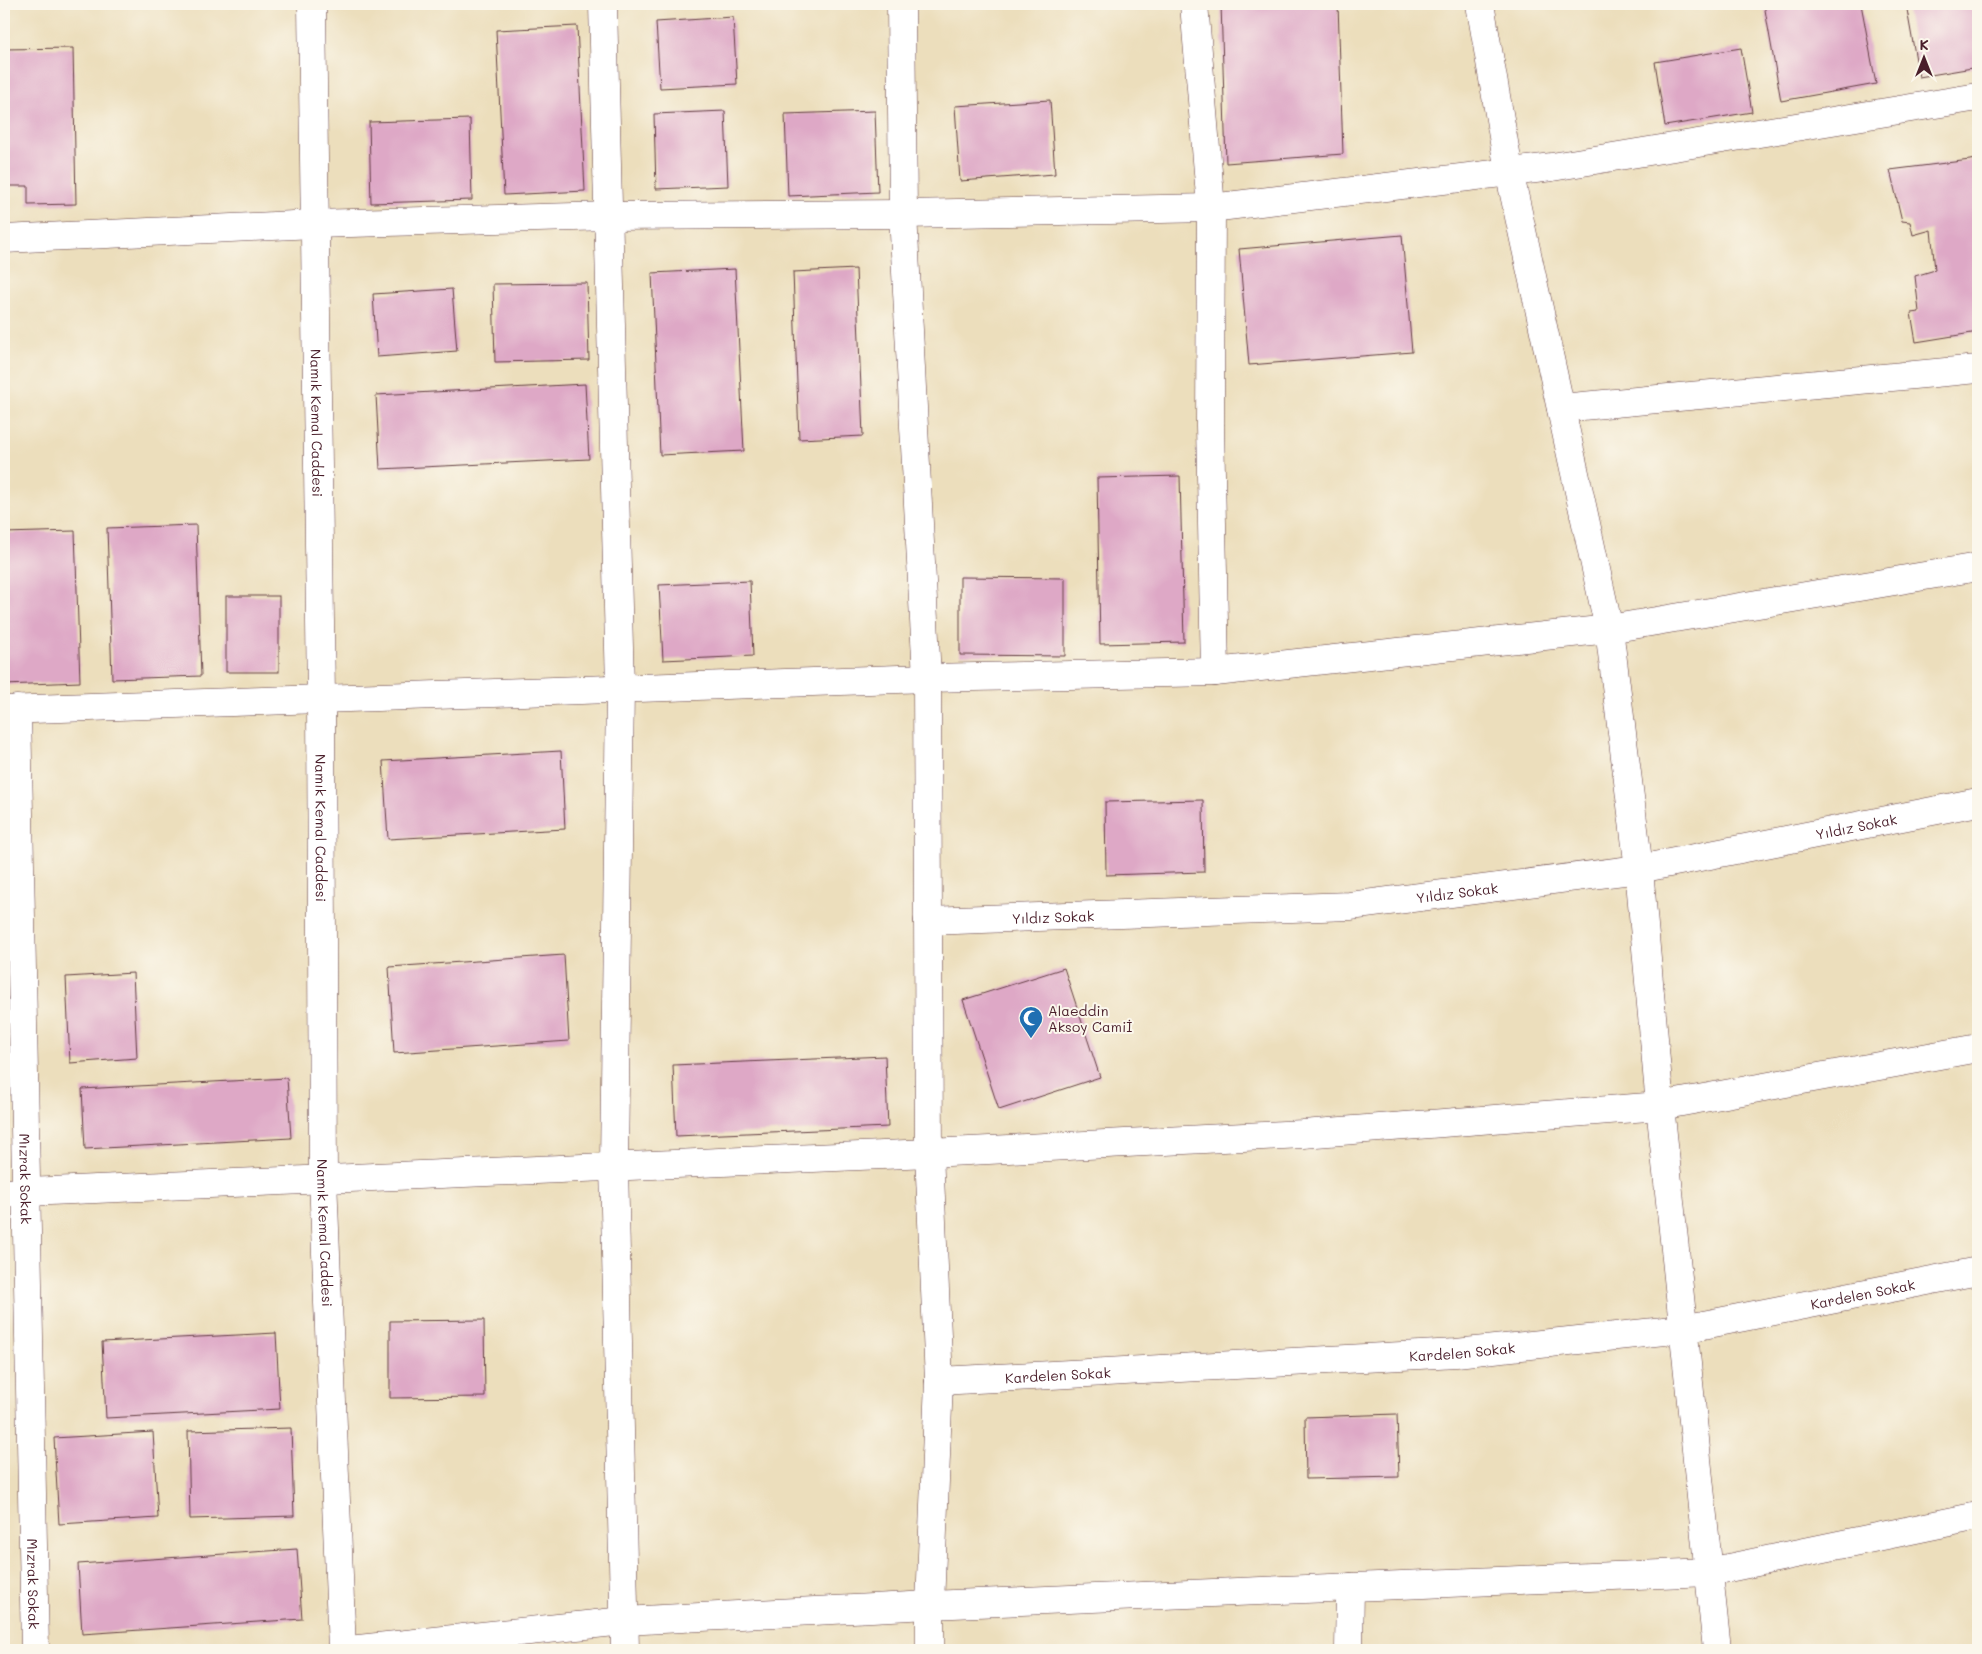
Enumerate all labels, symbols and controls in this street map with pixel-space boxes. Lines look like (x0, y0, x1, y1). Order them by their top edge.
north arrow (1900, 32, 1950, 82)
text: K (1919, 35, 1929, 54)
street label: Namık Kemal Caddesi (307, 349, 328, 497)
street label: Namık Kemal Caddesi (312, 754, 331, 902)
street label: Yıldız Sokak (1814, 809, 1898, 843)
street label: Yıldız Sokak (1415, 878, 1499, 907)
street label: Yıldız Sokak (1011, 906, 1094, 928)
place label: Alaeddin Aksoy Camiİ (1048, 1001, 1132, 1036)
mosque icon: Alaeddin Aksoy Camiİ (1018, 1005, 1044, 1039)
street label: Mızrak Sokak (16, 1133, 36, 1225)
street label: Namık Kemal Caddesi (313, 1159, 338, 1307)
street label: Kardelen Sokak (1809, 1274, 1916, 1313)
street label: Kardelen Sokak (1409, 1337, 1516, 1365)
street label: Kardelen Sokak (1004, 1362, 1111, 1387)
street label: Mızrak Sokak (23, 1538, 44, 1629)

